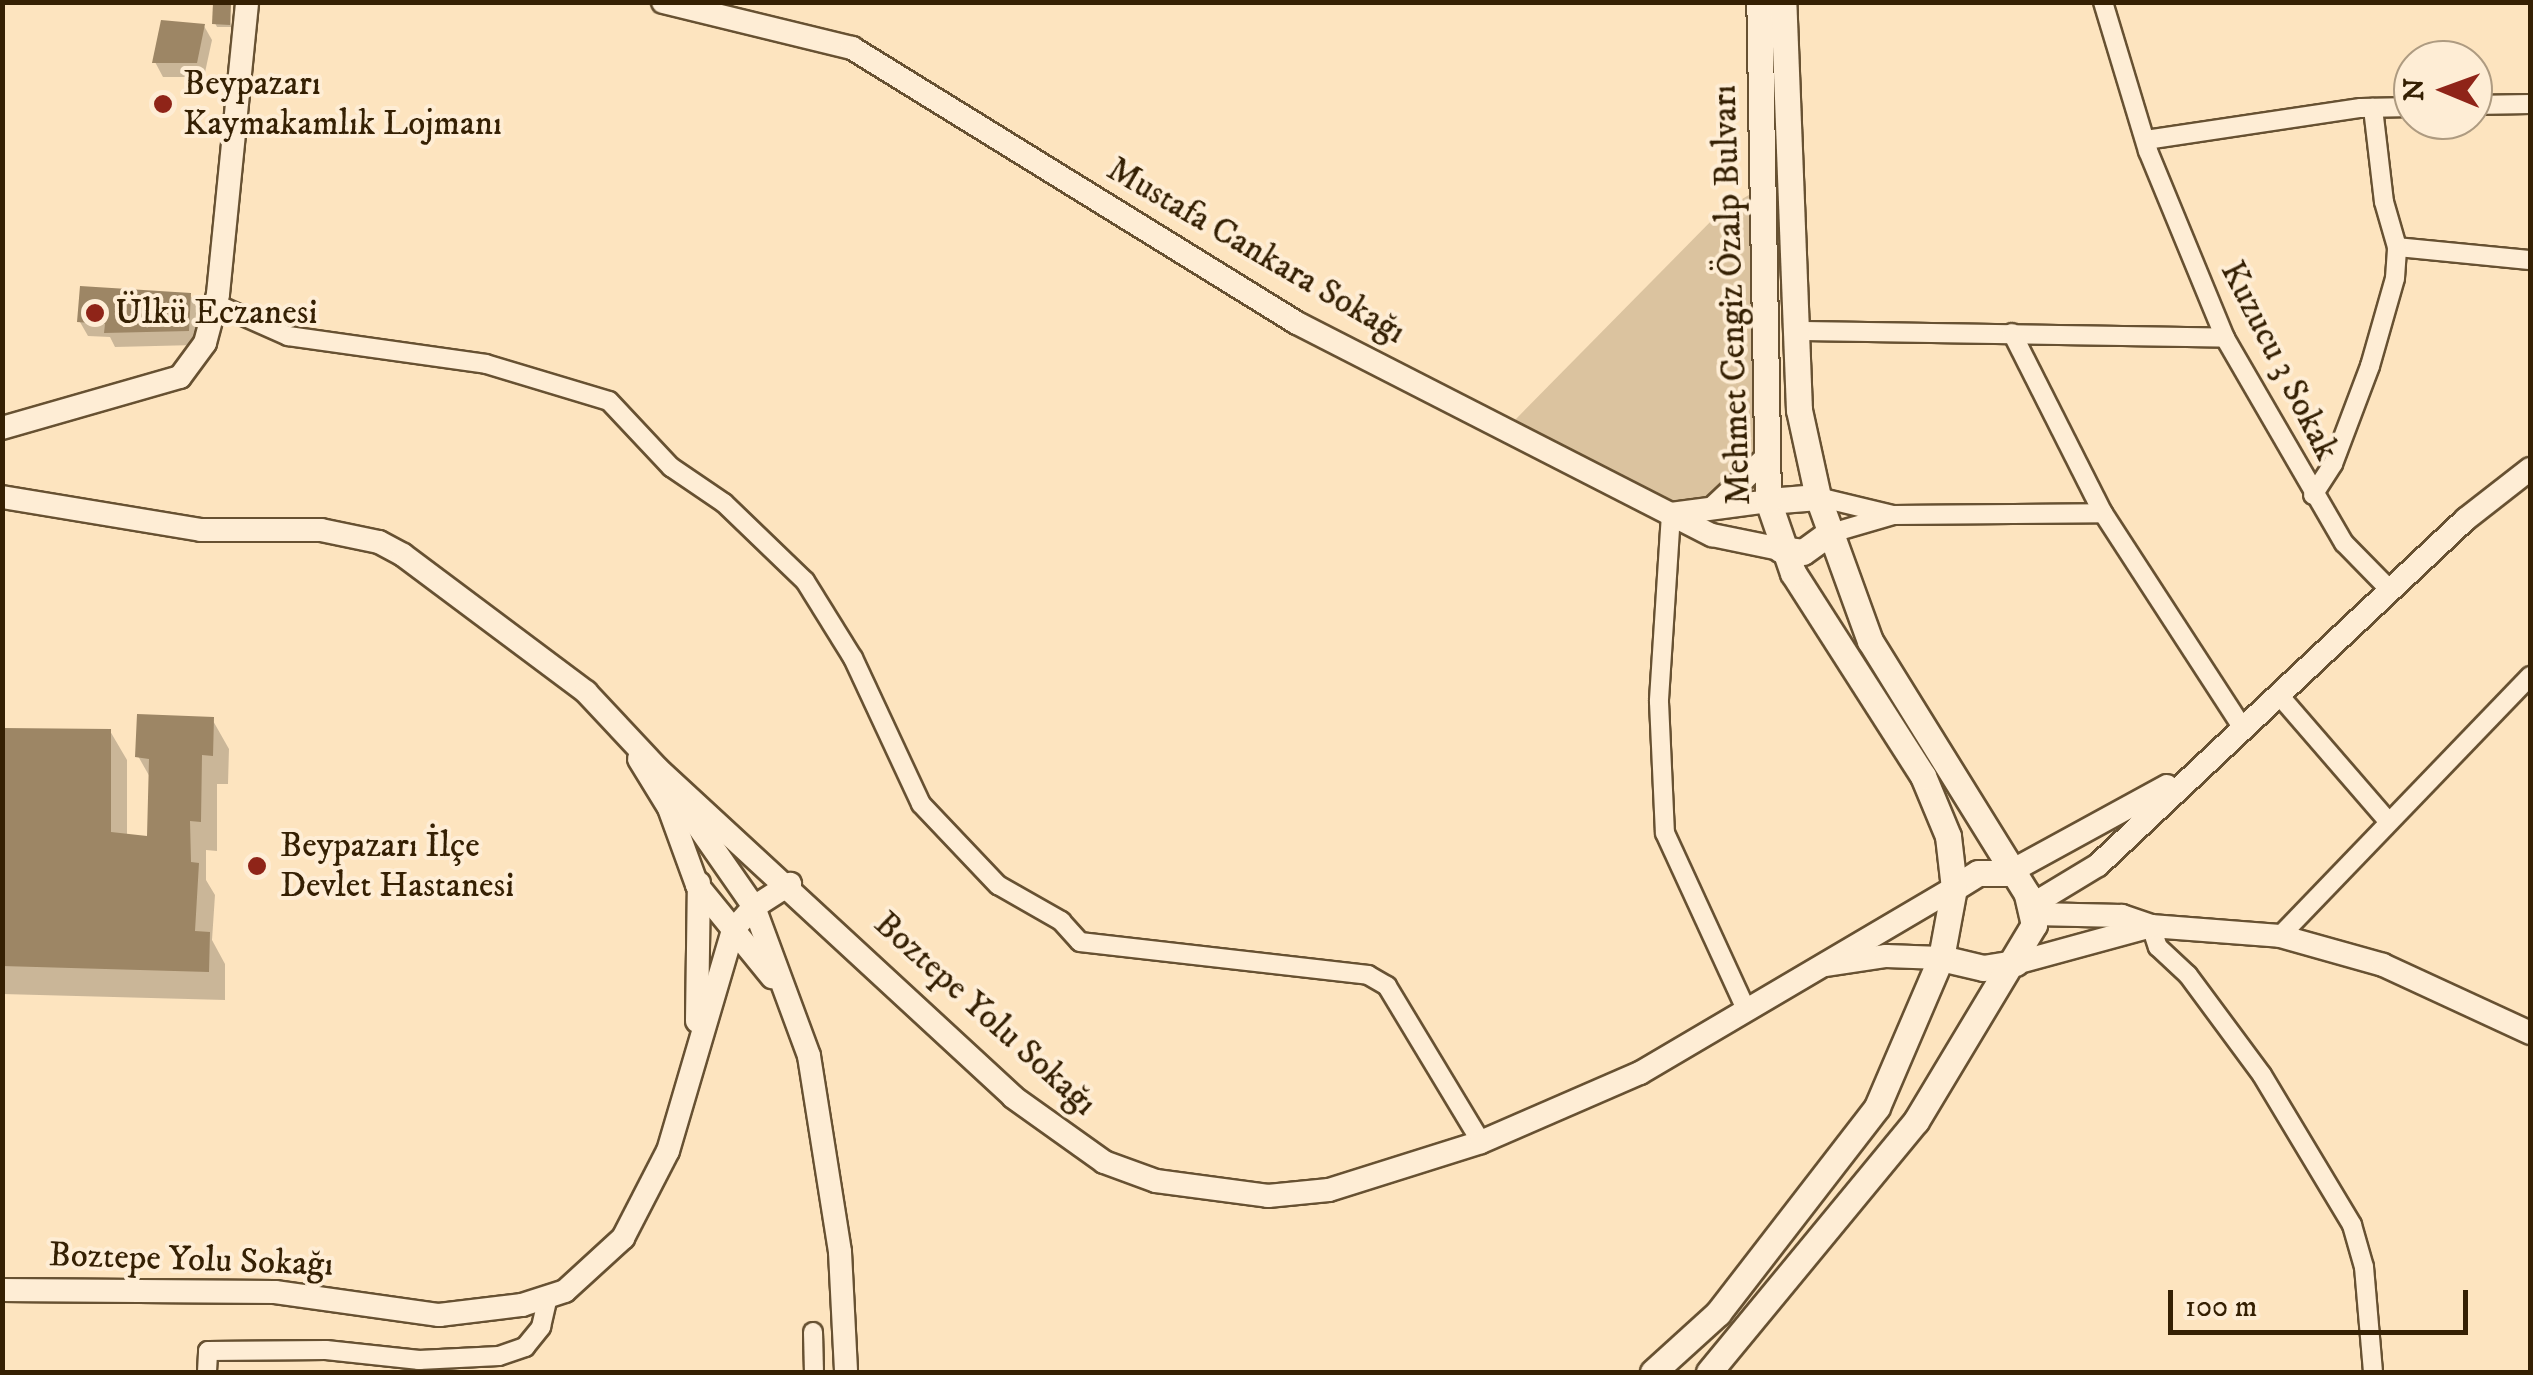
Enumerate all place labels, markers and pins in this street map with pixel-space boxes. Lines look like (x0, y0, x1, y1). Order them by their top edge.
place label: Beypazarı Kaymakamlık Lojmanı (183, 63, 502, 145)
marker: Beypazarı Kaymakamlık Lojmanı (152, 93, 174, 115)
place label: Ülkü Eczanesi (115, 292, 317, 334)
marker: Ülkü Eczanesi (84, 302, 106, 324)
place label: Beypazarı İlçe Devlet Hastanesi (280, 825, 514, 907)
marker: Beypazarı İlçe Devlet Hastanesi (244, 853, 270, 879)

